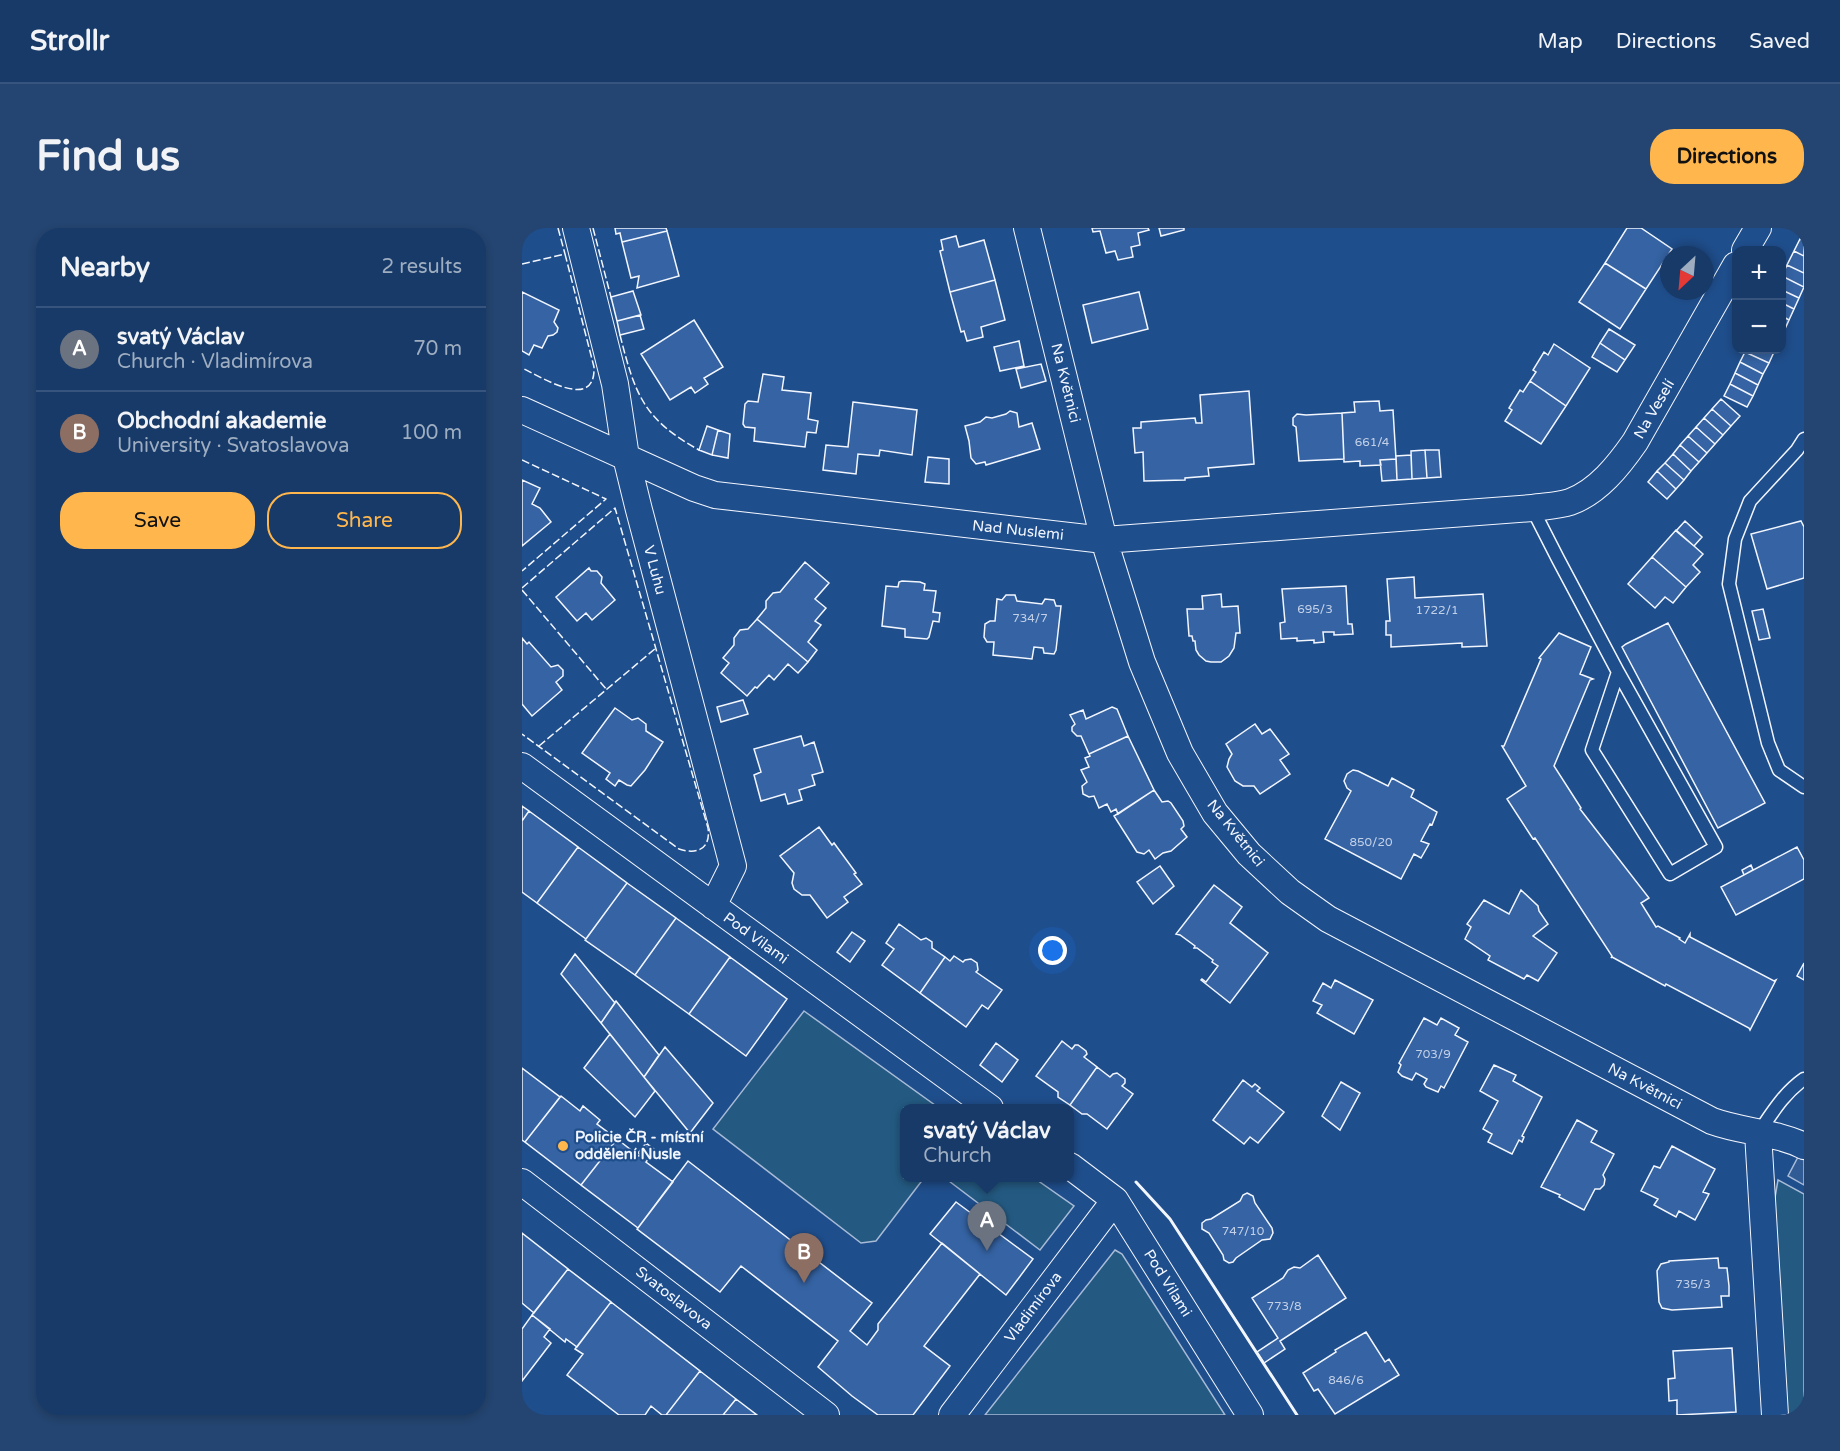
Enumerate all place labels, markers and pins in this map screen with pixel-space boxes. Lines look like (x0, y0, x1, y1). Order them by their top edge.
place label: Policie ČR - místní oddělení Nusle (575, 1128, 704, 1163)
marker: Policie ČR - místní oddělení Nusle (556, 1139, 570, 1153)
pin: A (968, 1202, 1006, 1251)
pin: B (784, 1234, 824, 1283)

